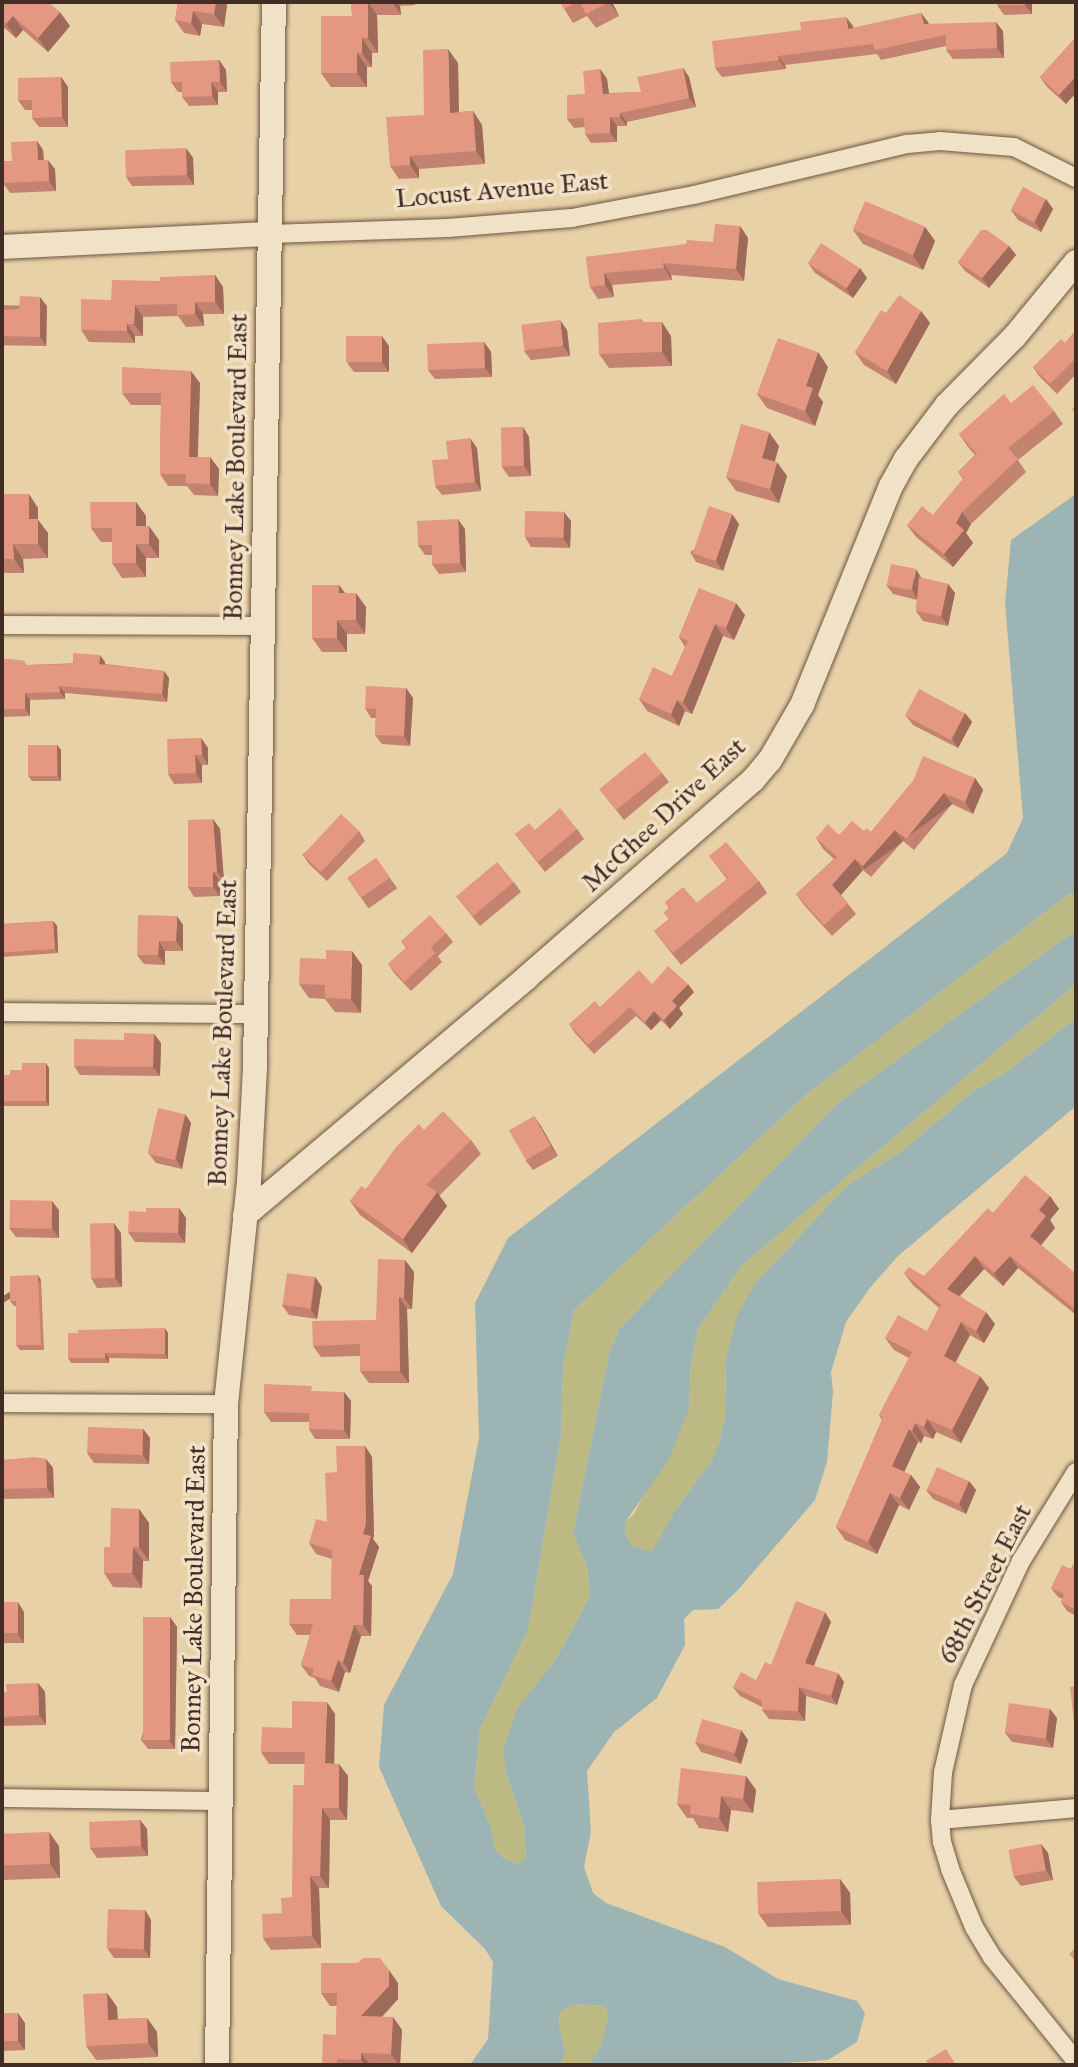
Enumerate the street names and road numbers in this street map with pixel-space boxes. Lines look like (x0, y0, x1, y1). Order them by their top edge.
street label: Locust Avenue East (394, 165, 610, 215)
street label: Bonney Lake Boulevard East (218, 313, 254, 621)
street label: McGhee Drive East (576, 731, 752, 899)
street label: Bonney Lake Boulevard East (202, 879, 244, 1187)
street label: Bonney Lake Boulevard East (176, 1445, 212, 1753)
street label: 68th Street East (931, 1499, 1039, 1669)

